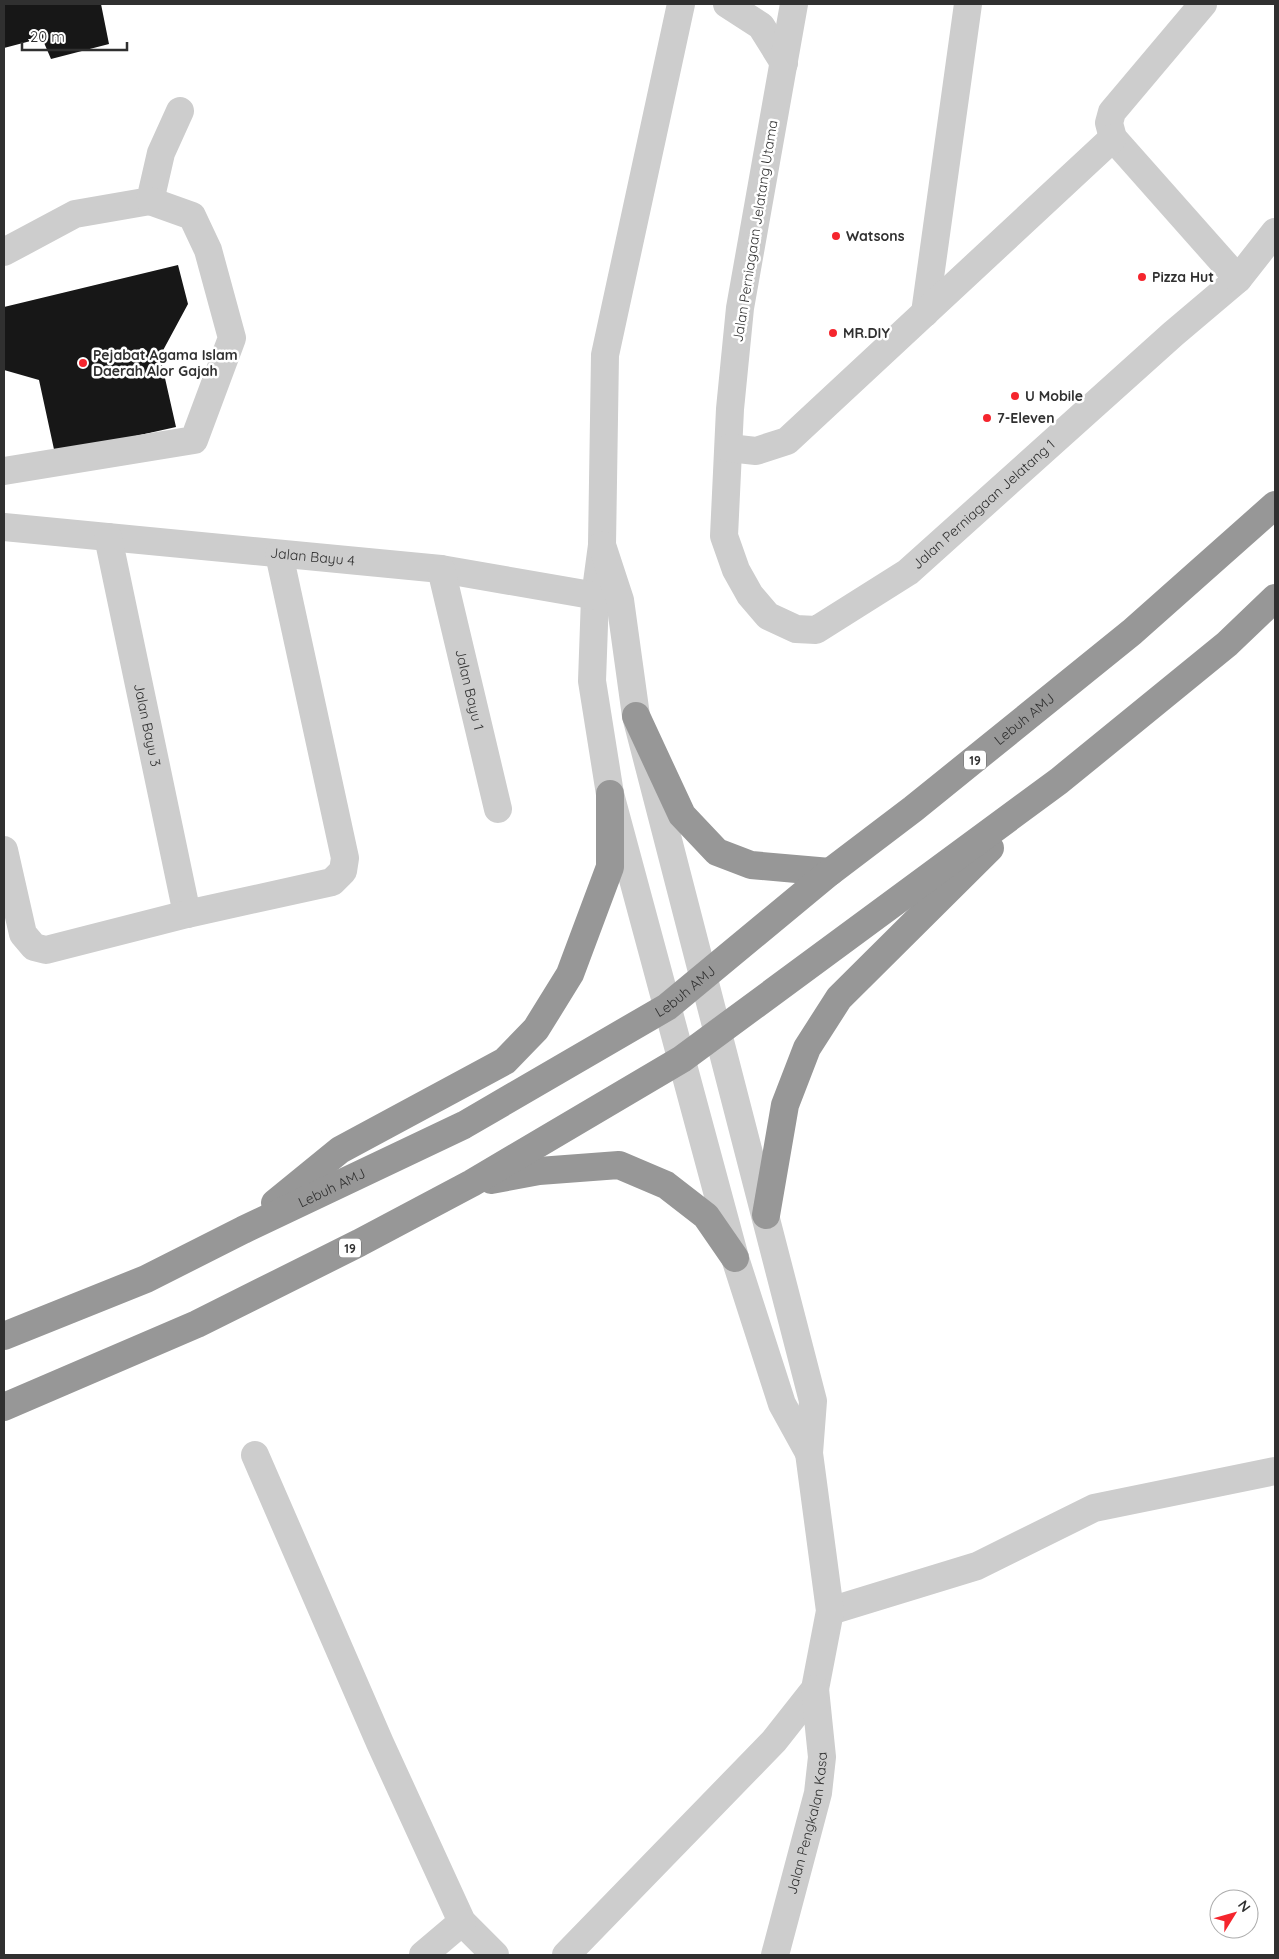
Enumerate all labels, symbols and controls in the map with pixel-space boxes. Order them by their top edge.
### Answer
scale bar [22,20,128,52]
text: 20 m [30,27,65,46]
street label: Jalan Perniagaan Jelatang Utama [729,119,781,343]
place label: Watsons [846,227,905,245]
marker: Watsons [830,230,842,242]
place label: Pizza Hut [1152,268,1214,286]
marker: Pizza Hut [1136,271,1148,283]
place label: MR.DIY [843,324,890,342]
marker: MR.DIY [827,327,839,339]
place label: Pejabat Agama Islam Daerah Alor Gajah [93,346,238,380]
marker: Pejabat Agama Islam Daerah Alor Gajah [77,357,89,369]
place label: U Mobile [1025,387,1083,405]
marker: U Mobile [1009,390,1021,402]
place label: 7-Eleven [997,409,1054,427]
marker: 7-Eleven [981,412,993,424]
street label: Jalan Perniagaan Jelatang 1 [908,435,1059,573]
street label: Jalan Bayu 4 [269,544,356,570]
street label: Jalan Bayu 1 [451,647,488,732]
street label: Jalan Bayu 3 [130,682,165,768]
street label: Lebuh AMJ [990,689,1058,749]
road number: 19 [964,750,986,770]
street label: Lebuh AMJ [652,962,719,1021]
street label: Lebuh AMJ [295,1164,368,1211]
road number: 19 [339,1238,361,1258]
street label: Jalan Pengkalan Kasa [782,1751,831,1896]
north arrow [1209,1889,1259,1939]
text: N [1234,1897,1255,1916]

